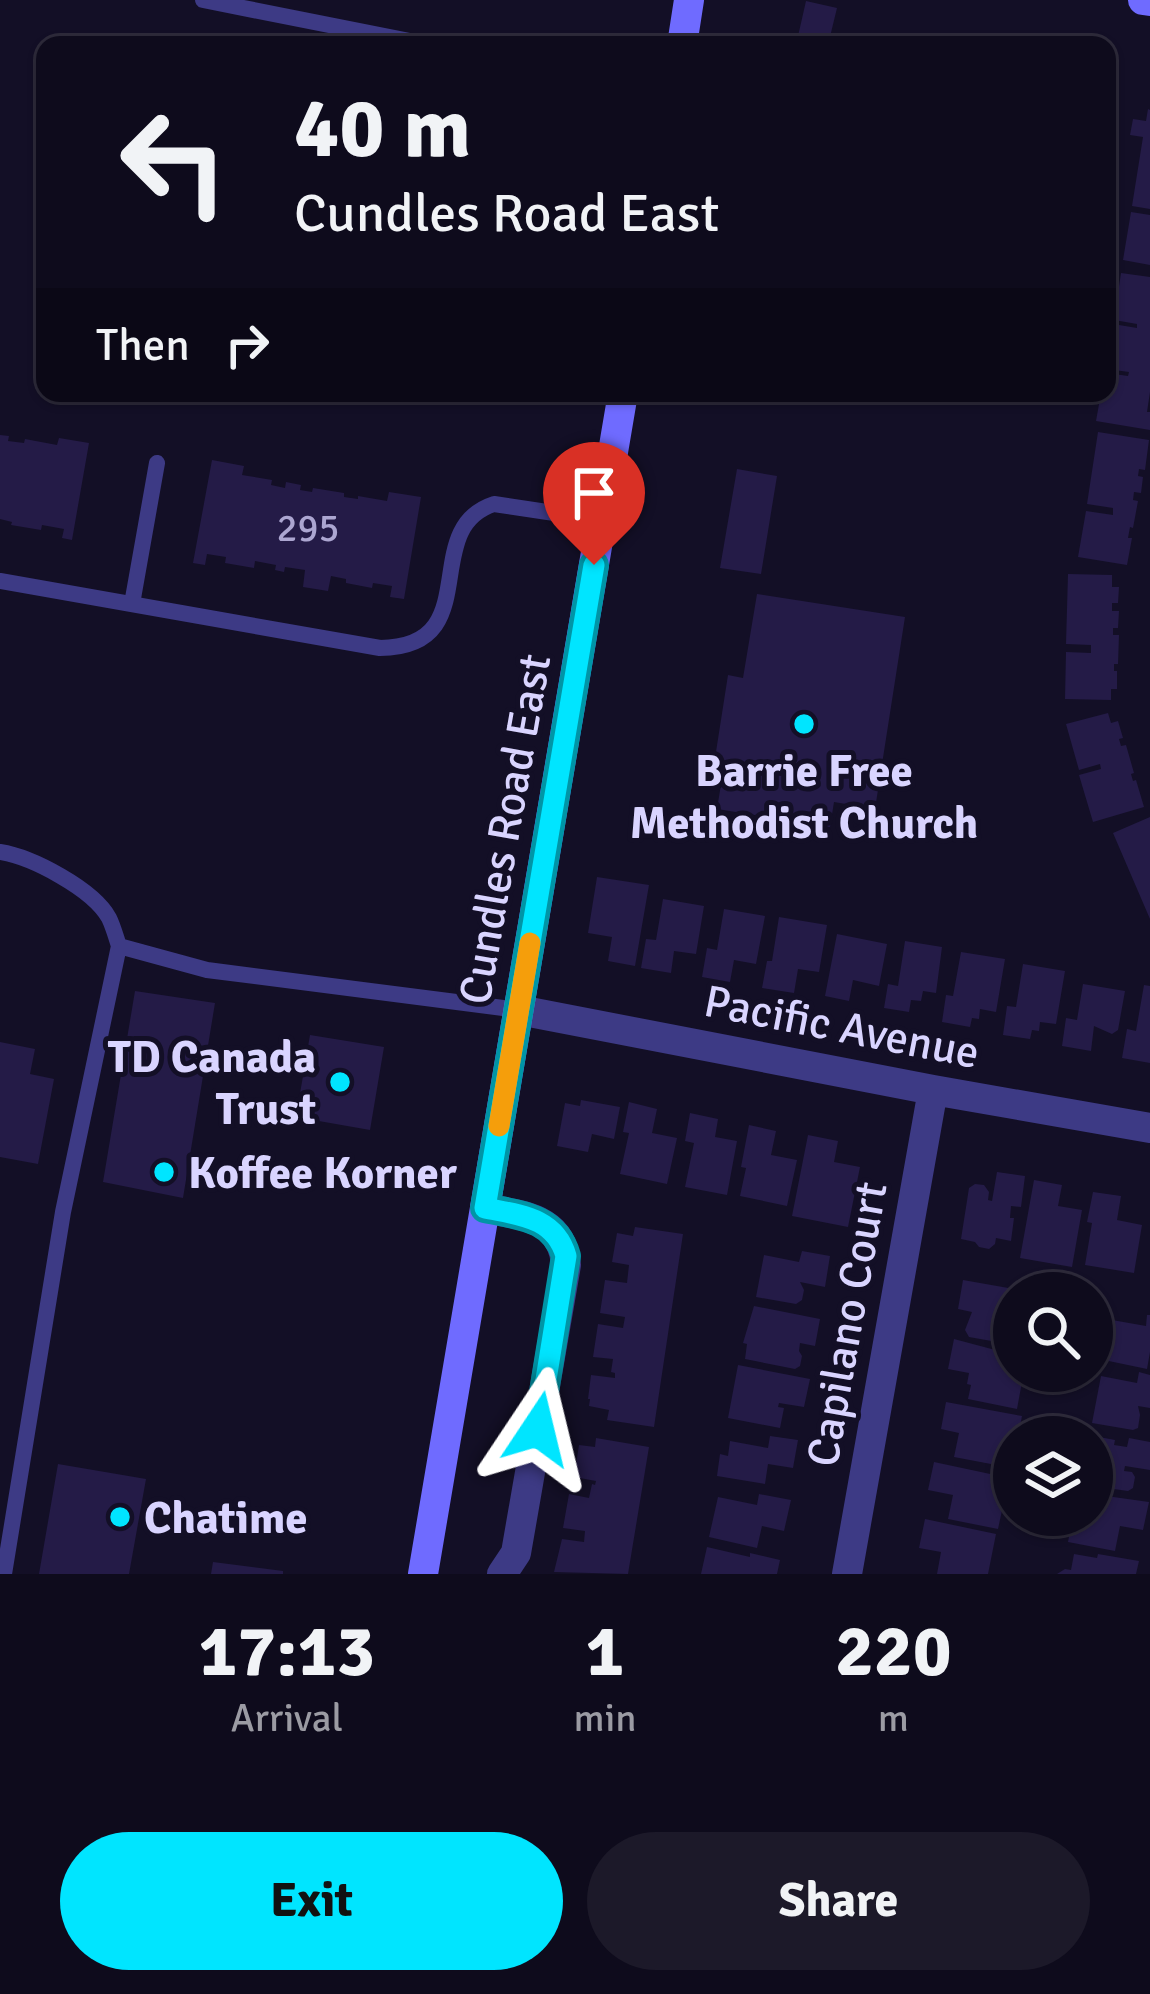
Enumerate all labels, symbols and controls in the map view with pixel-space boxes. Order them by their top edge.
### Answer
text: 40 m [294,77,471,181]
icon: left [96,84,252,240]
text: Cundles Road East [294,180,719,247]
icon: right [214,312,280,378]
text: Then [96,318,190,373]
pin [543,442,645,565]
icon: arrive [561,460,627,526]
house number: 295 [276,504,340,552]
street label: Cundles Road East [448,650,563,1009]
marker: Barrie Free Methodist Church [791,711,817,737]
place label: Barrie Free Methodist Church [630,744,978,851]
street label: Pacific Avenue [700,974,984,1081]
place label: TD Canada Trust [108,1030,316,1137]
marker: TD Canada Trust [327,1069,353,1095]
place label: Koffee Korner [188,1146,457,1201]
marker: Koffee Korner [151,1159,177,1185]
street label: Capilano Court [795,1178,900,1471]
map controls [993,1272,1113,1536]
button: search [993,1272,1113,1392]
position arrow [475,1366,601,1492]
button: layers [993,1416,1113,1536]
place label: Chatime [144,1491,308,1546]
marker: Chatime [107,1504,133,1530]
text: 17:13 [198,1607,375,1696]
text: 1 [586,1607,624,1696]
text: 220 [835,1607,952,1696]
text: Arrival [231,1694,343,1742]
text: min [574,1694,637,1742]
text: m [878,1694,909,1742]
button: Exit [60,1832,563,1970]
button: Share [587,1832,1090,1970]

